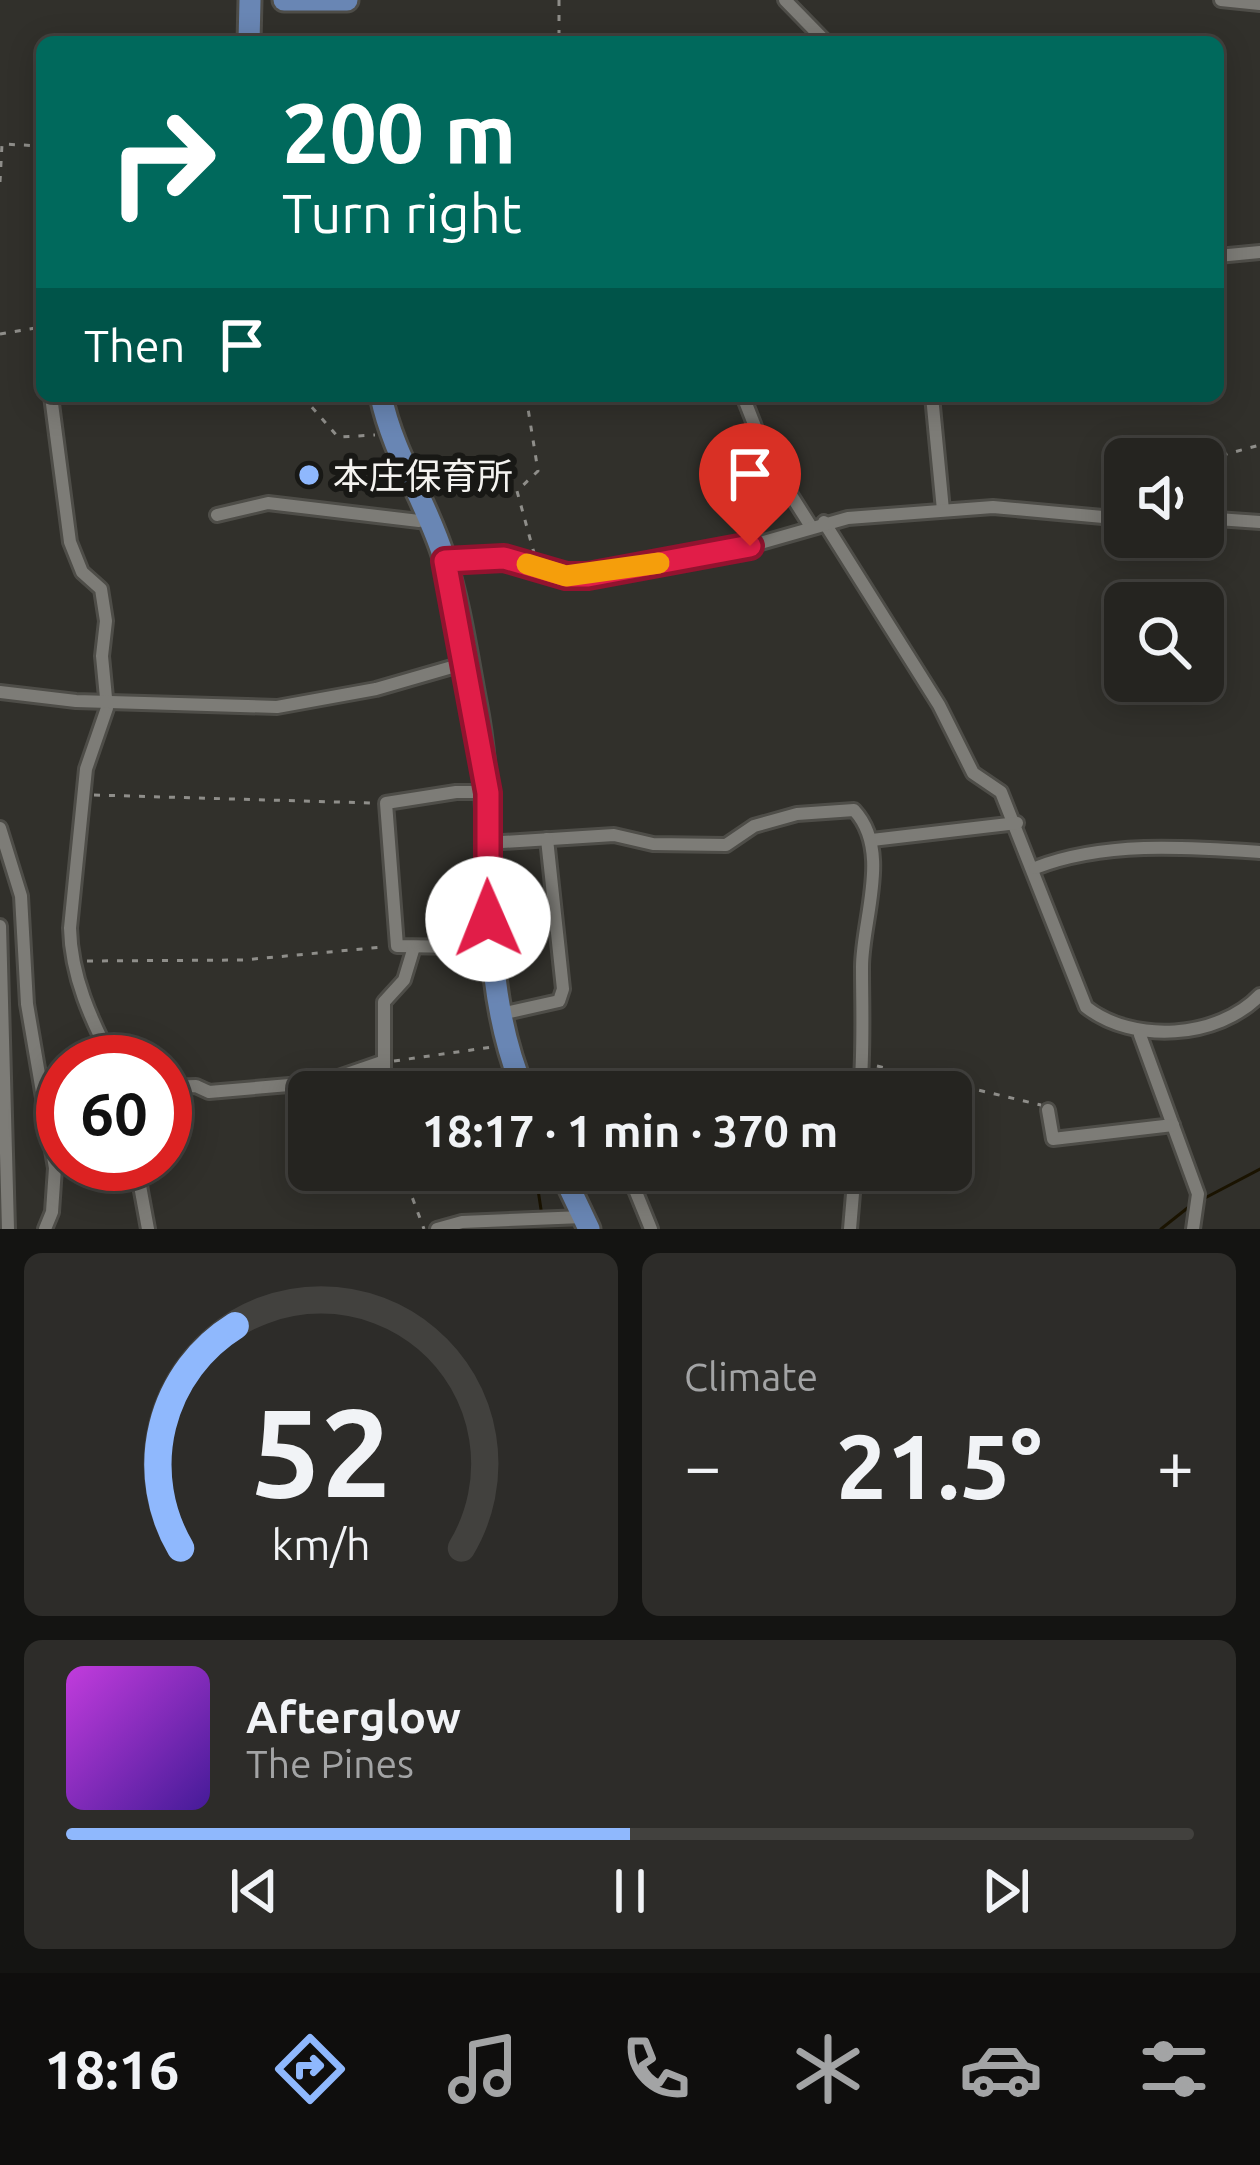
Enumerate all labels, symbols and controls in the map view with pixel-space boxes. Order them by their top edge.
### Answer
icon: right [84,84,240,240]
text: 200 m [282,85,516,179]
text: Turn right [282,183,522,243]
icon: arrive [209,312,275,378]
text: Then [84,320,185,371]
pin [699,423,801,546]
map controls [1104,438,1224,702]
button: sound [1104,438,1224,558]
icon: arrive [717,441,783,507]
place label: 本庄保育所 [333,455,513,496]
marker: 本庄保育所 [296,462,322,488]
button: search [1104,582,1224,702]
position arrow [425,856,551,982]
speed limit sign: 60 [36,1035,192,1191]
text: 18:17 · 1 min · 370 m [422,1105,838,1156]
text: Climate [684,1355,818,1398]
text: 52 [251,1381,391,1521]
text: 21.5° [836,1415,1042,1516]
text: − [684,1428,721,1502]
text: + [1157,1428,1194,1502]
text: km/h [271,1519,371,1567]
text: Afterglow [246,1691,461,1742]
text: The Pines [246,1742,414,1785]
icon: previous [221,1858,287,1924]
icon: pause [597,1858,663,1924]
icon: next [973,1858,1039,1924]
icon: directions [268,2027,352,2111]
icon: music [441,2027,525,2111]
icon: phone [614,2027,698,2111]
icon: climate [786,2027,870,2111]
icon: car [959,2027,1043,2111]
icon: filters [1132,2027,1216,2111]
text: 18:16 [44,2039,179,2099]

